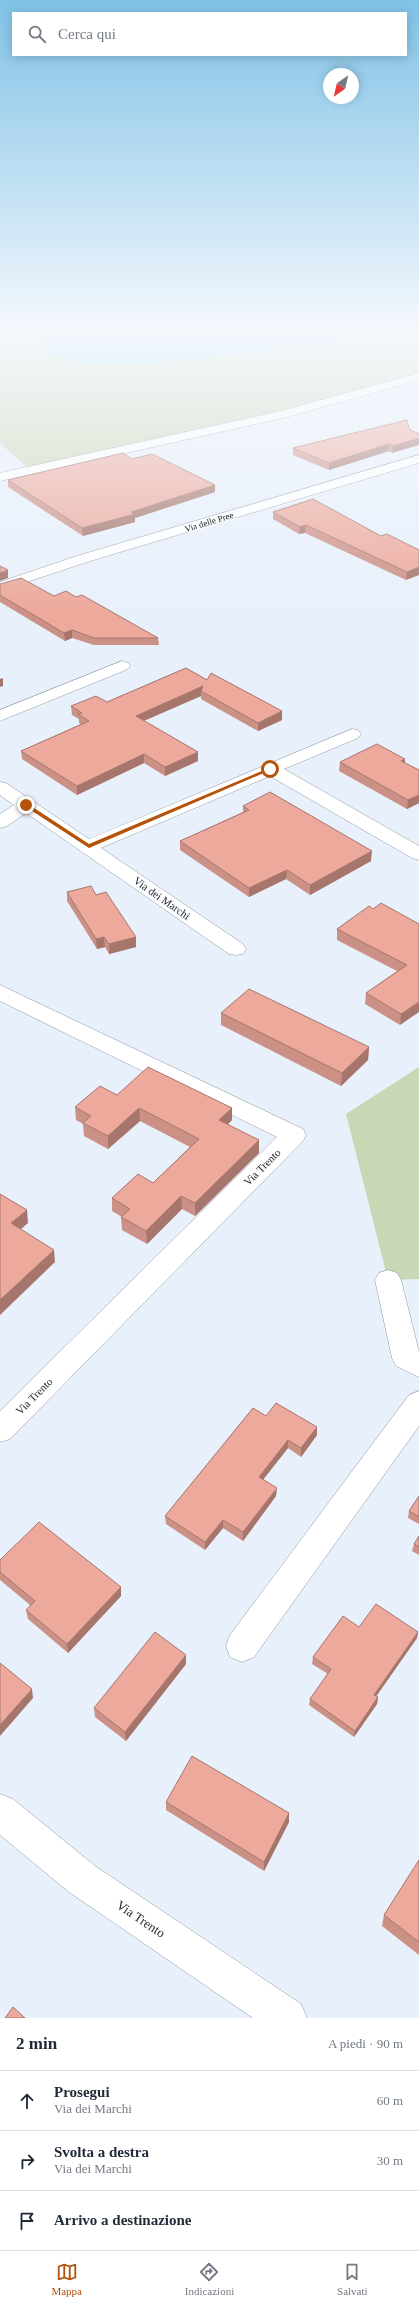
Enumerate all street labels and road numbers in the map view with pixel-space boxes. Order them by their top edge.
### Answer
street label: Via delle Pree [183,510,235,534]
street label: Via dei Marchi [132,874,192,922]
street label: Via Trento [241,1146,283,1188]
street label: Via Trento [13,1375,55,1417]
street label: Via Trento [114,1897,168,1941]

